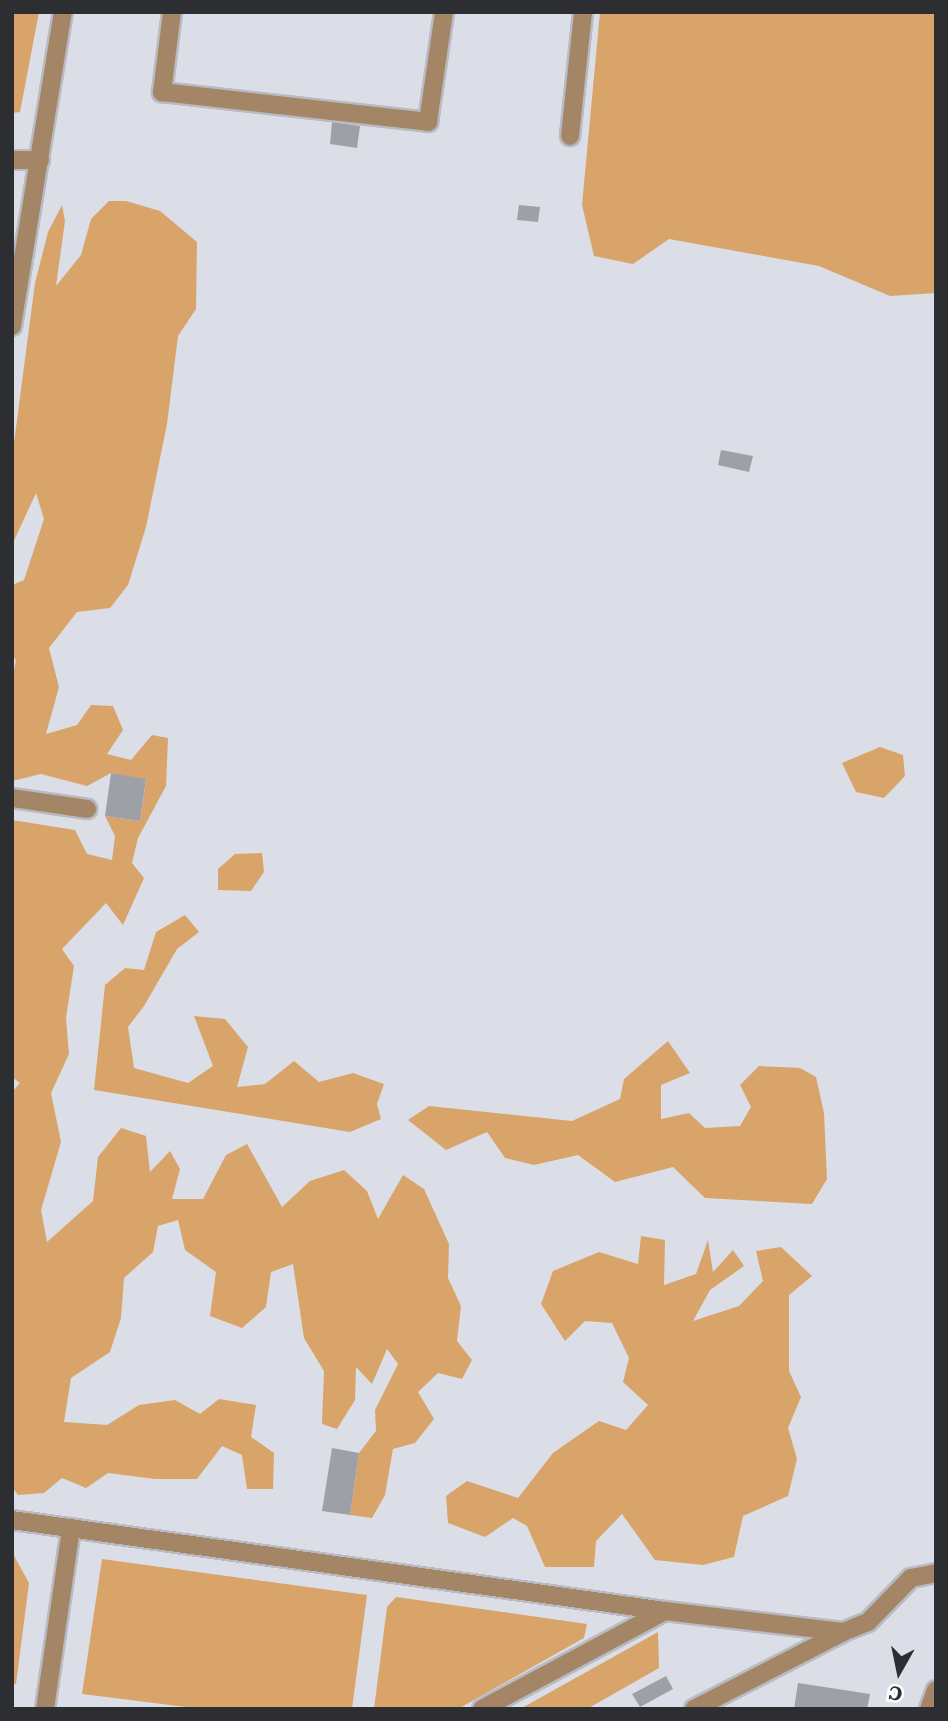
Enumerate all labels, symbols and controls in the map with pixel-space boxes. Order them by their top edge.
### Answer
north arrow [864,1637,934,1707]
text: С [887,1681,904,1706]

